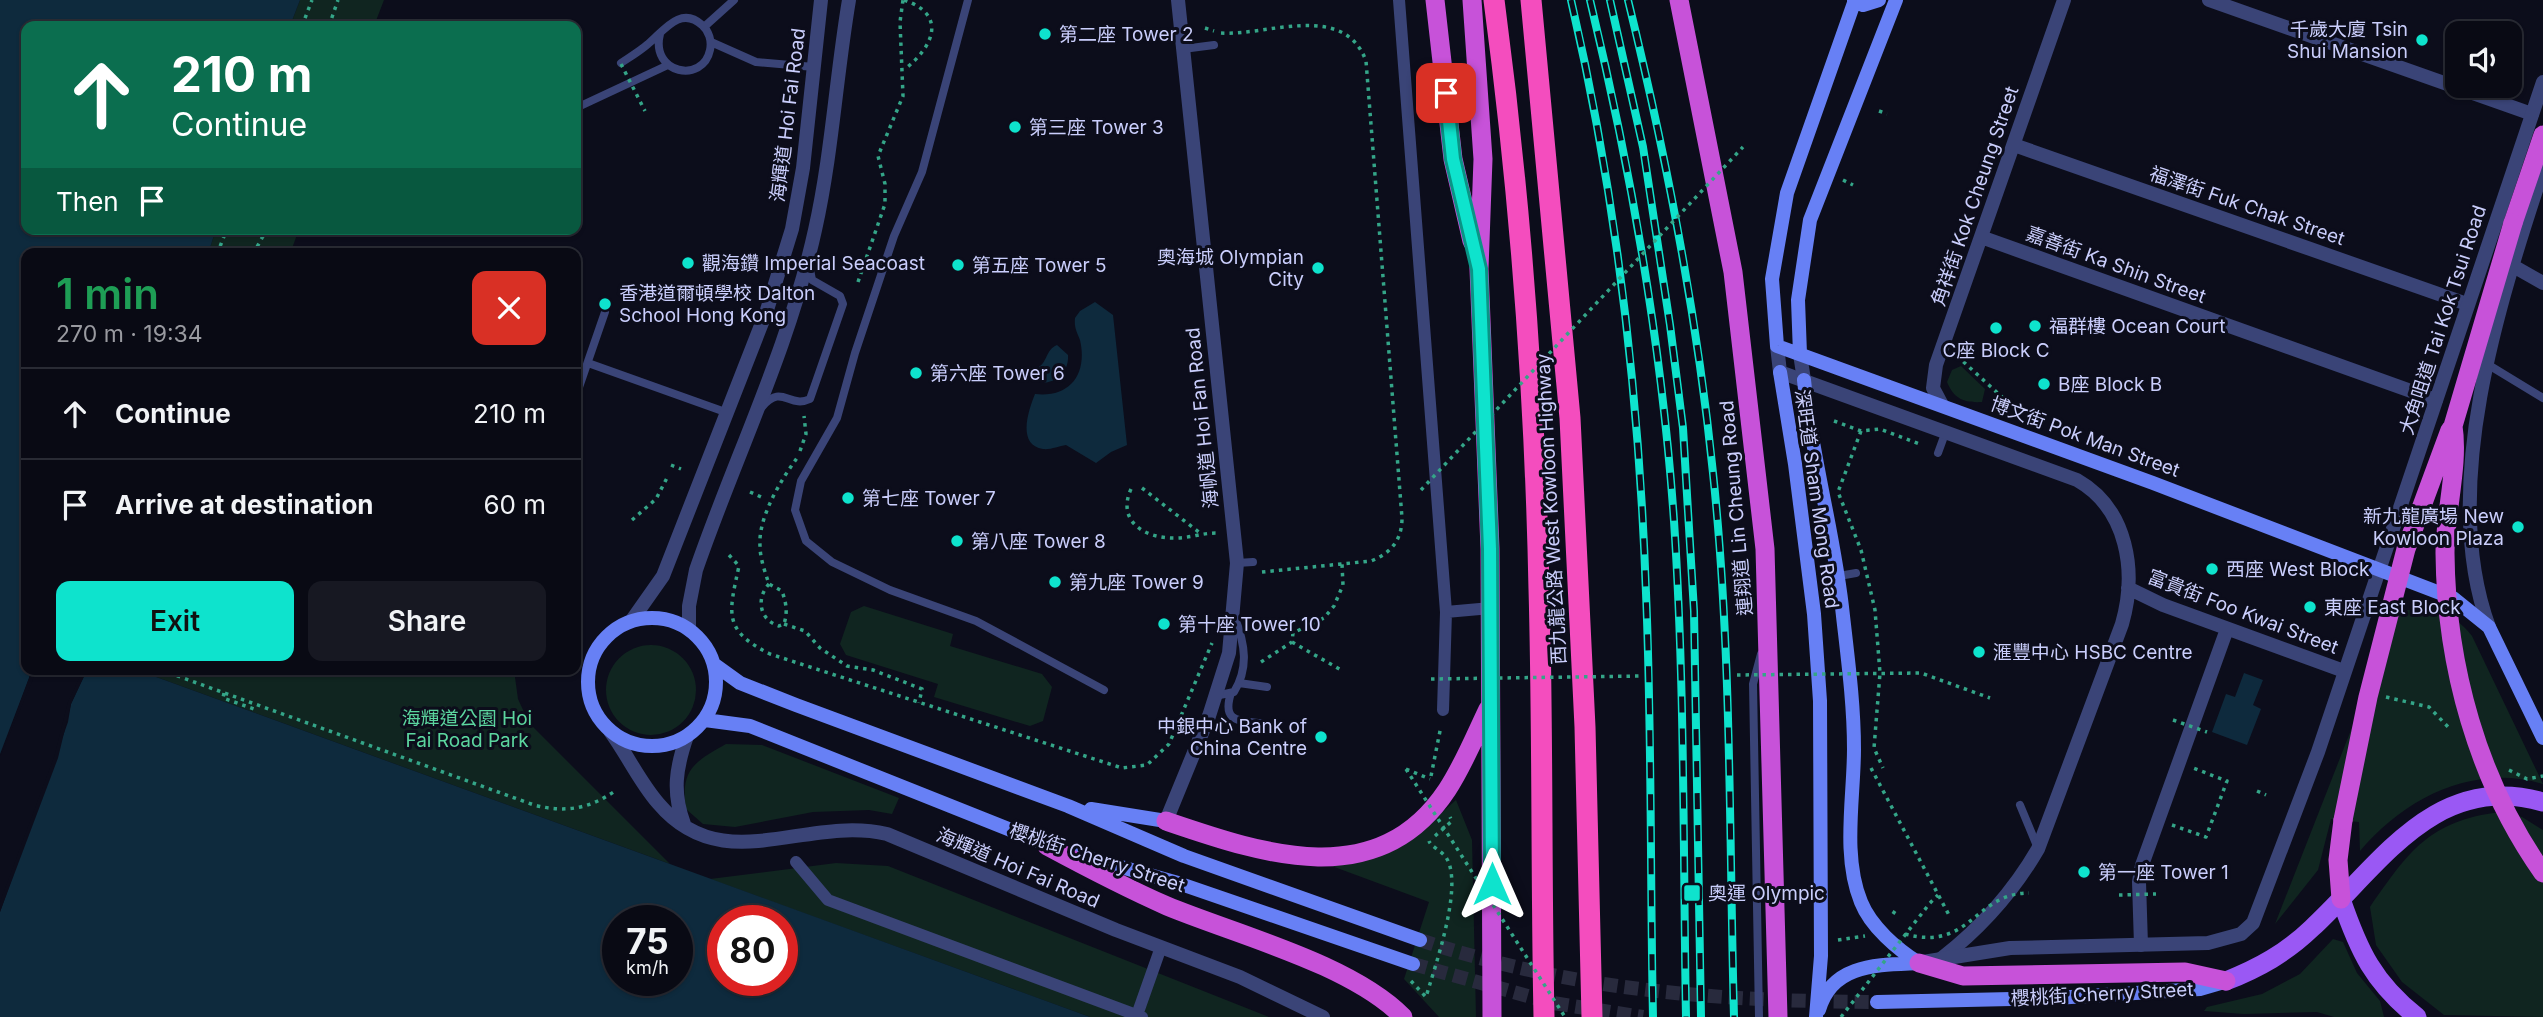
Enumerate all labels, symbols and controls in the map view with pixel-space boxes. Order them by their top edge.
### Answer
place label: 千歲大廈 Tsin Shui Mansion [2287,18,2408,63]
map controls [2445,21,2522,98]
button: sound [2445,21,2522,98]
place label: 第二座 Tower 2 [1059,23,1194,46]
marker: 第二座 Tower 2 [1037,26,1053,42]
street label: 海輝道 Hoi Fai Road [766,27,810,203]
marker: 千歲大廈 Tsin Shui Mansion [2414,32,2430,48]
text: 210 m [171,45,312,104]
icon: ahead [56,49,147,140]
pin [1416,63,1476,123]
icon: arrive [1427,74,1465,112]
street label: 角祥街 Kok Cheung Street [1927,83,2023,309]
text: Continue [171,105,307,144]
place label: 第三座 Tower 3 [1029,116,1164,139]
marker: 第三座 Tower 3 [1007,119,1023,135]
street label: 福澤街 Fuk Chak Street [2146,162,2348,250]
icon: arrive [133,182,171,220]
text: Then [56,186,119,217]
street label: 大角咀道 Tai Kok Tsui Road [2395,202,2491,438]
street label: 嘉善街 Ka Shin Street [2023,222,2209,308]
place label: 奧海城 Olympian City [1157,246,1304,291]
place label: 觀海鑽 Imperial Seacoast [702,252,925,275]
place label: 第五座 Tower 5 [972,254,1107,277]
marker: 觀海鑽 Imperial Seacoast [680,255,696,271]
marker: 第五座 Tower 5 [950,257,966,273]
marker: 奧海城 Olympian City [1310,260,1326,276]
text: 1 min [56,268,159,319]
button: close [472,271,546,345]
place label: 香港道爾頓學校 Dalton School Hong Kong [619,282,815,327]
marker: 香港道爾頓學校 Dalton School Hong Kong [597,296,613,312]
place label: 福群樓 Ocean Court [2049,315,2225,338]
marker: 福群樓 Ocean Court [2027,318,2043,334]
text: 270 m · 19:34 [56,320,203,348]
marker: C座 Block C [1988,320,2004,336]
street label: 海帆道 Hoi Fan Road [1181,326,1223,510]
place label: C座 Block C [1942,339,2050,362]
street label: 西九龍公路 West Kowloon Highway [1531,353,1571,665]
place label: 第六座 Tower 6 [930,362,1065,385]
marker: 第六座 Tower 6 [908,365,924,381]
place label: B座 Block B [2058,373,2162,396]
marker: B座 Block B [2036,376,2052,392]
street label: 深旺道 Sham Mong Road [1790,388,1844,610]
street label: 博文街 Pok Man Street [1987,392,2183,482]
icon: ahead [56,395,94,433]
text: Continue [115,398,231,429]
text: 210 m [473,398,546,429]
street label: 連翔道 Lin Cheung Road [1715,400,1757,616]
icon: arrive [56,486,94,524]
place label: 第七座 Tower 7 [862,487,996,510]
text: Arrive at destination [115,489,374,520]
text: 60 m [483,489,546,520]
marker: 第七座 Tower 7 [840,490,856,506]
place label: 新九龍廣場 New Kowloon Plaza [2363,505,2504,550]
marker: 新九龍廣場 New Kowloon Plaza [2510,519,2526,535]
place label: 第八座 Tower 8 [971,530,1106,553]
marker: 第八座 Tower 8 [949,533,965,549]
place label: 西座 West Block [2226,558,2370,581]
marker: 西座 West Block [2204,561,2220,577]
street label: 富貴街 Foo Kwai Street [2144,565,2342,659]
place label: 第九座 Tower 9 [1069,571,1204,594]
marker: 第九座 Tower 9 [1047,574,1063,590]
button: Exit [56,581,294,661]
button: Share [308,581,546,661]
place label: 東座 East Block [2324,596,2461,619]
marker: 東座 East Block [2302,599,2318,615]
place label: 第十座 Tower 10 [1178,613,1321,636]
marker: 第十座 Tower 10 [1156,616,1172,632]
place label: 滙豐中心 HSBC Centre [1993,641,2193,664]
marker: 滙豐中心 HSBC Centre [1971,644,1987,660]
park label: 海輝道公園 Hoi Fai Road Park [402,707,532,752]
place label: 中銀中心 Bank of China Centre [1157,715,1307,760]
marker: 中銀中心 Bank of China Centre [1313,729,1329,745]
street label: 櫻桃街 Cherry Street [1006,819,1188,897]
street label: 海輝道 Hoi Fai Road [933,823,1103,913]
position arrow [1455,847,1529,921]
place label: 第一座 Tower 1 [2098,861,2229,884]
marker: 第一座 Tower 1 [2076,864,2092,880]
place label: 奧運 Olympic [1708,882,1825,905]
marker: 奧運 Olympic [1682,883,1702,903]
speed limit sign: 80 [707,905,798,996]
text: 75 [626,920,669,962]
text: km/h [626,957,669,978]
street label: 櫻桃街 Cherry Street [2010,978,2194,1010]

